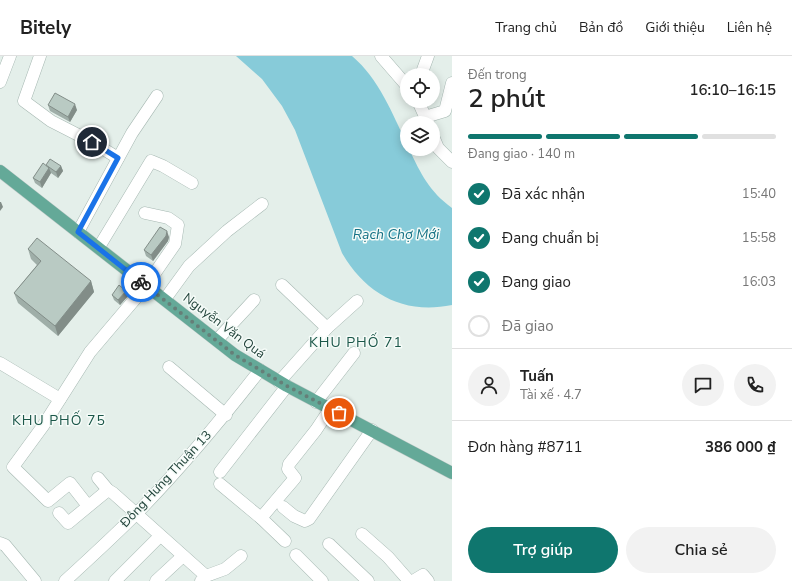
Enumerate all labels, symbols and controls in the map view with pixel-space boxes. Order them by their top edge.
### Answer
text: Bitely [20,15,71,41]
text: Trang chủ [495,18,557,37]
text: Bản đồ [579,18,623,37]
text: Giới thiệu [645,18,705,37]
text: Liên hệ [727,18,772,37]
text: Đến trong [468,66,527,84]
map controls [400,68,440,156]
button: locate [400,68,440,108]
text: 16:10–16:15 [689,80,776,100]
text: 2 phút [468,81,545,116]
button: layers [400,116,440,156]
pin [75,125,109,159]
icon: home [81,131,103,153]
text: Đang giao · 140 m [468,145,575,163]
icon: check [468,183,490,205]
text: Đã xác nhận [502,184,585,204]
text: 15:40 [742,185,776,203]
water label: Rạch Chợ Mới [353,225,440,244]
icon: check [468,227,490,249]
text: Đang chuẩn bị [502,228,599,248]
text: 15:58 [742,229,776,247]
courier [121,262,161,302]
icon: bike [130,271,152,293]
icon: check [468,271,490,293]
text: Đang giao [502,272,571,292]
text: 16:03 [742,273,776,291]
street label: Nguyễn Văn Quá [179,289,269,363]
text: Đã giao [502,316,554,336]
district label: KHU PHỐ 71 [309,332,403,352]
button: person [468,364,510,406]
button: chat [682,364,724,406]
button: phone [734,364,776,406]
text: Tuấn [520,366,554,386]
text: Tài xế · 4.7 [520,386,582,404]
pin [322,396,356,430]
icon: bag [328,402,350,424]
district label: KHU PHỐ 75 [12,410,106,430]
street label: Đông Hưng Thuận 13 [116,427,216,532]
text: Đơn hàng #8711 [468,437,582,457]
text: 386 000 ₫ [705,437,776,457]
button: Trợ giúp [468,527,618,573]
button: Chia sẻ [626,527,776,573]

